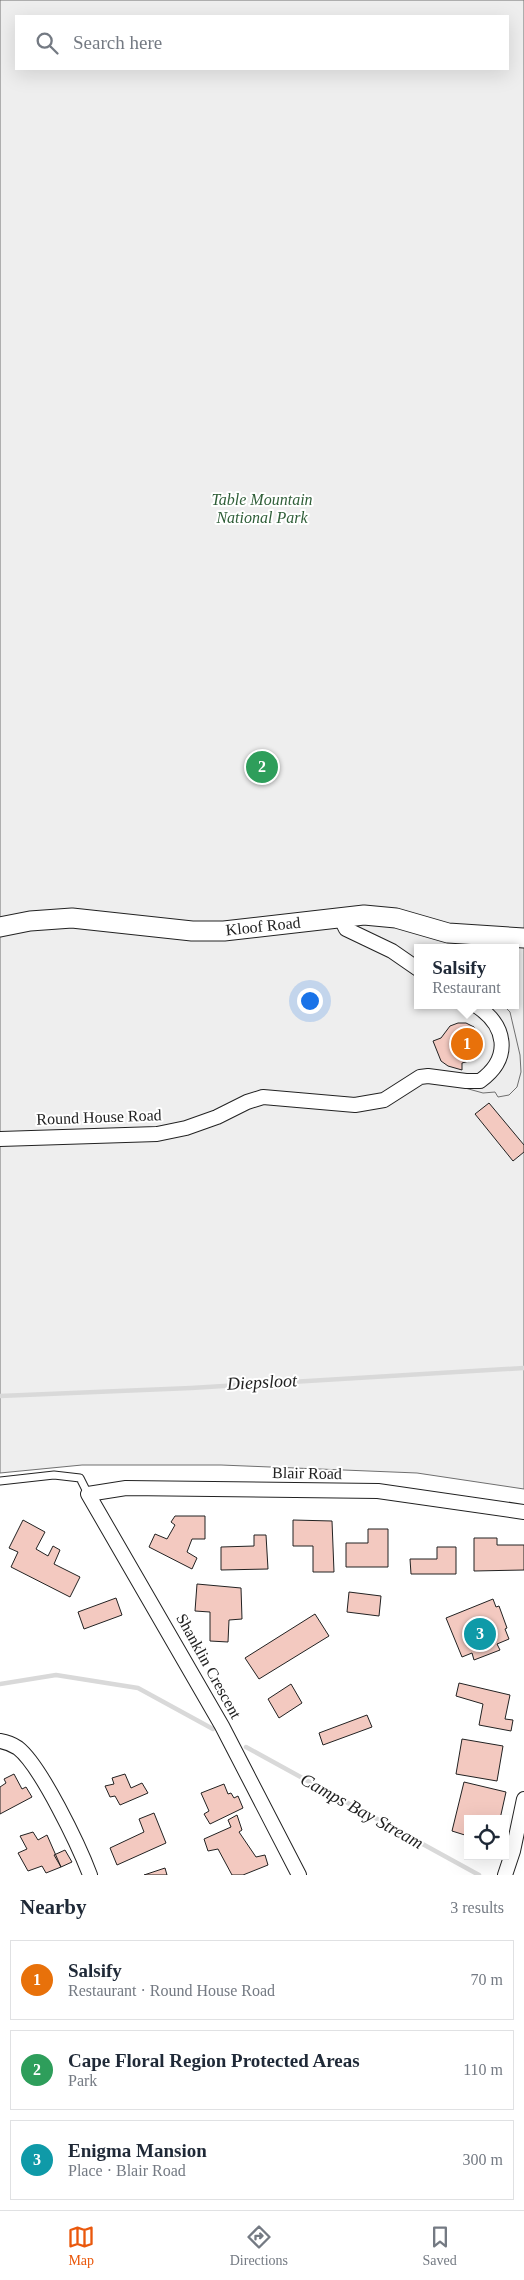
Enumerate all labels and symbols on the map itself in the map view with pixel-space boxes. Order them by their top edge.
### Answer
park label: Table Mountain National Park [211,491,313,526]
pin: 2 [246,748,278,786]
street label: Kloof Road [225,914,301,938]
your location [297,988,323,1014]
pin: 1 [451,1025,483,1063]
street label: Round House Road [36,1106,162,1128]
water label: Diepsloot [226,1370,298,1394]
street label: Blair Road [272,1464,342,1482]
street label: Shanklin Crescent [173,1611,245,1722]
pin: 3 [464,1615,496,1653]
water label: Camps Bay Stream [297,1769,427,1853]

